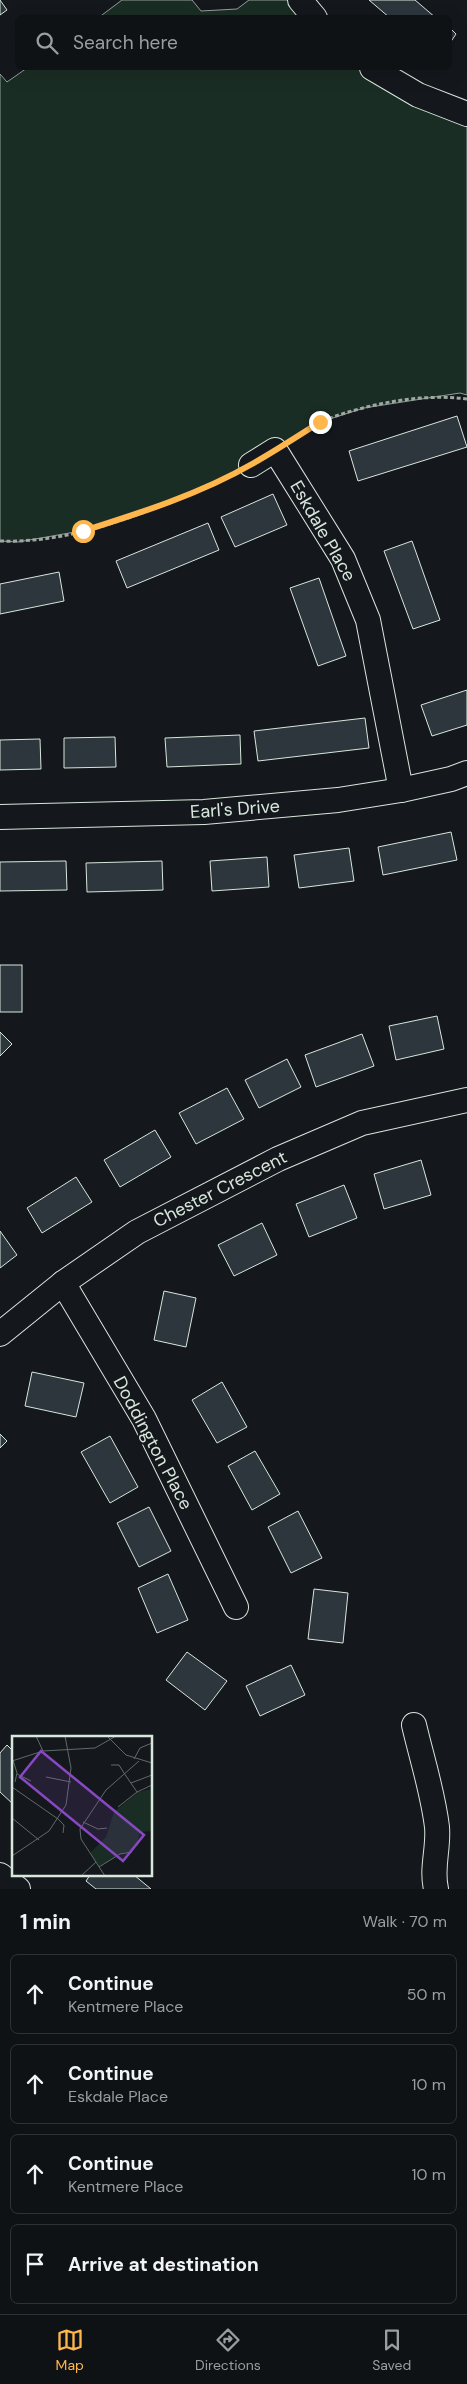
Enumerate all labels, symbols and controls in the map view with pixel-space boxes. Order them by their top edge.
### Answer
search box [15,15,452,70]
icon: search [33,29,61,57]
text: Search here [73,30,178,55]
route end [309,411,332,434]
street label: Eskdale Place [284,476,362,586]
route start [72,520,95,543]
street label: Earl's Drive [189,794,281,824]
street label: Chester Crescent [149,1145,291,1233]
street label: Doddington Place [108,1372,198,1514]
inset map [12,1736,152,1876]
text: 1 min [20,1908,71,1936]
text: Walk · 70 m [363,1911,447,1932]
text: Continue [68,1971,154,1996]
icon: ahead [21,1980,49,2008]
text: 50 m [407,1984,446,2005]
text: Kentmere Place [68,1996,183,2017]
text: Continue [68,2061,154,2086]
icon: ahead [21,2070,49,2098]
text: 10 m [412,2074,446,2095]
text: Eskdale Place [68,2086,168,2107]
text: Continue [68,2151,154,2176]
icon: ahead [21,2160,49,2188]
text: 10 m [412,2164,446,2185]
text: Kentmere Place [68,2176,183,2197]
icon: arrive [21,2250,49,2278]
text: Arrive at destination [68,2252,259,2277]
tab: Map [56,2326,84,2374]
tab: Directions [195,2326,261,2374]
tab: Saved [372,2326,411,2374]

